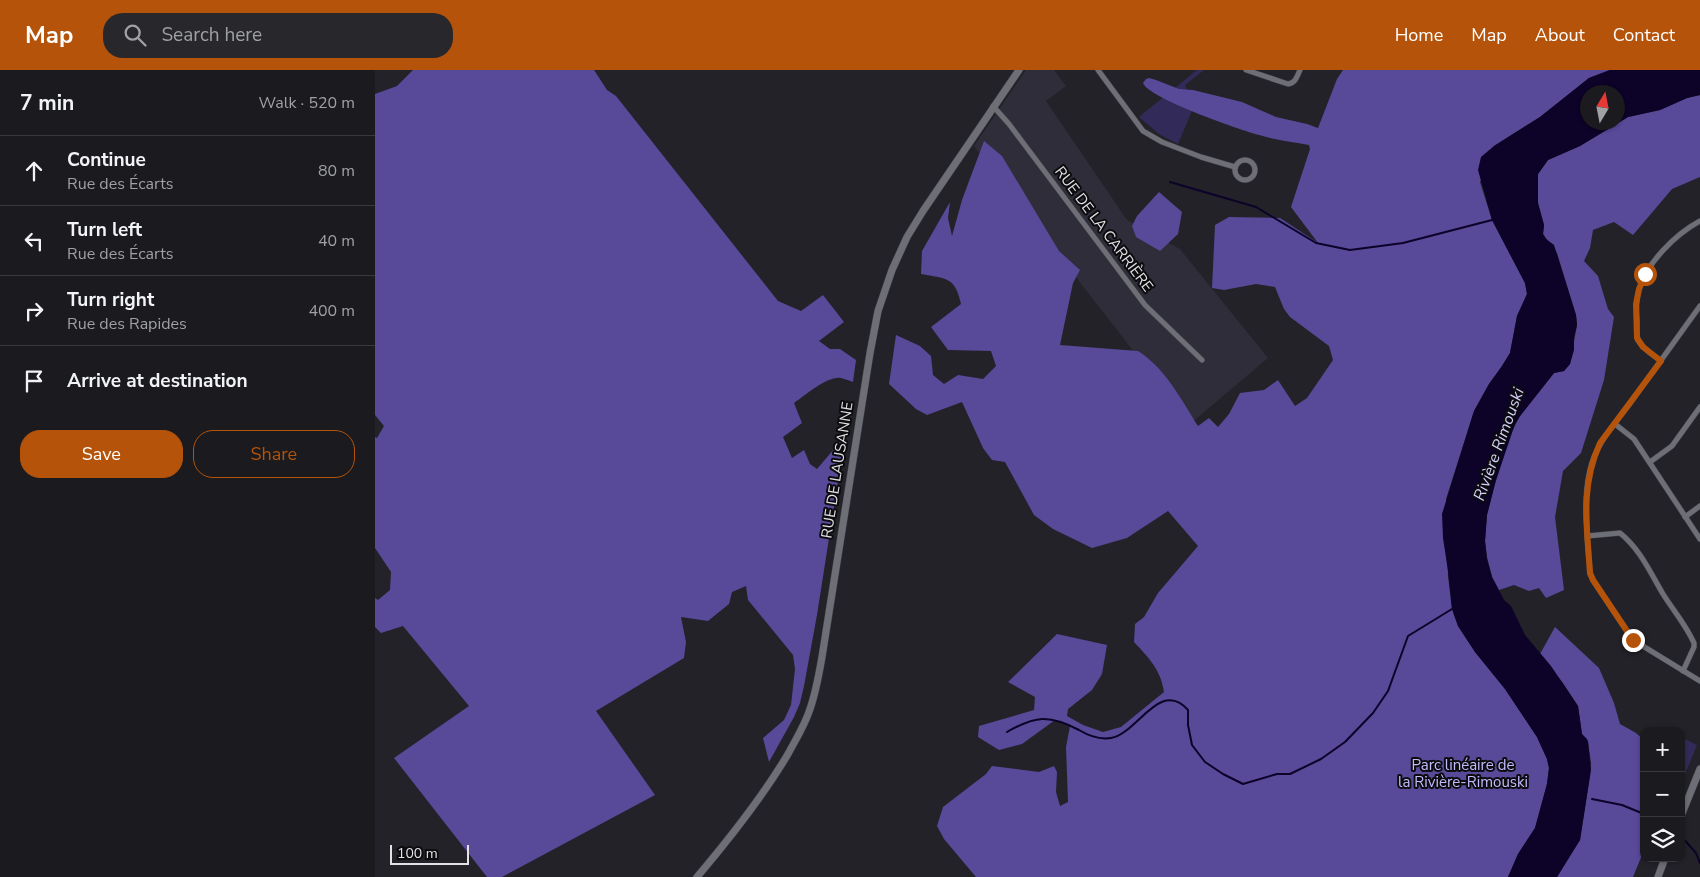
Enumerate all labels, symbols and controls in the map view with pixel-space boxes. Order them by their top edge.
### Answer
search box [103,13,453,58]
text: Map [25,19,73,51]
icon: search [121,21,149,49]
text: Search here [161,22,262,48]
text: Home [1395,23,1443,47]
text: Map [1471,23,1507,47]
text: About [1535,23,1585,47]
text: Contact [1613,23,1675,47]
north arrow [1580,85,1625,130]
text: 7 min [20,89,74,117]
text: Walk · 520 m [259,92,355,114]
text: Continue [67,147,146,173]
icon: ahead [20,157,48,185]
text: 80 m [318,160,355,182]
street label: RUE DE LA CARRIÈRE [1050,162,1158,296]
text: Rue des Écarts [67,173,174,195]
text: Turn left [67,217,142,243]
icon: left [20,227,48,255]
text: 40 m [318,230,355,252]
text: Rue des Écarts [67,243,174,265]
route start [1634,263,1657,286]
text: Turn right [67,287,154,313]
icon: right [20,297,48,325]
text: 400 m [308,300,355,322]
text: Rue des Rapides [67,313,187,335]
icon: arrive [20,367,48,395]
text: Arrive at destination [67,368,248,394]
water label: Rivière Rimouski [1468,385,1530,504]
street label: RUE DE LAUSANNE [816,400,858,540]
button: Save [20,430,183,478]
button: Share [193,430,355,478]
route end [1622,629,1645,652]
map controls [1640,727,1685,862]
button: + [1640,727,1685,772]
park label: Parc linéaire de la Rivière-Rimouski [1398,755,1528,792]
button: − [1640,772,1685,817]
button: layers [1640,817,1685,862]
scale bar [390,842,469,865]
text: 100 m [397,844,438,863]

